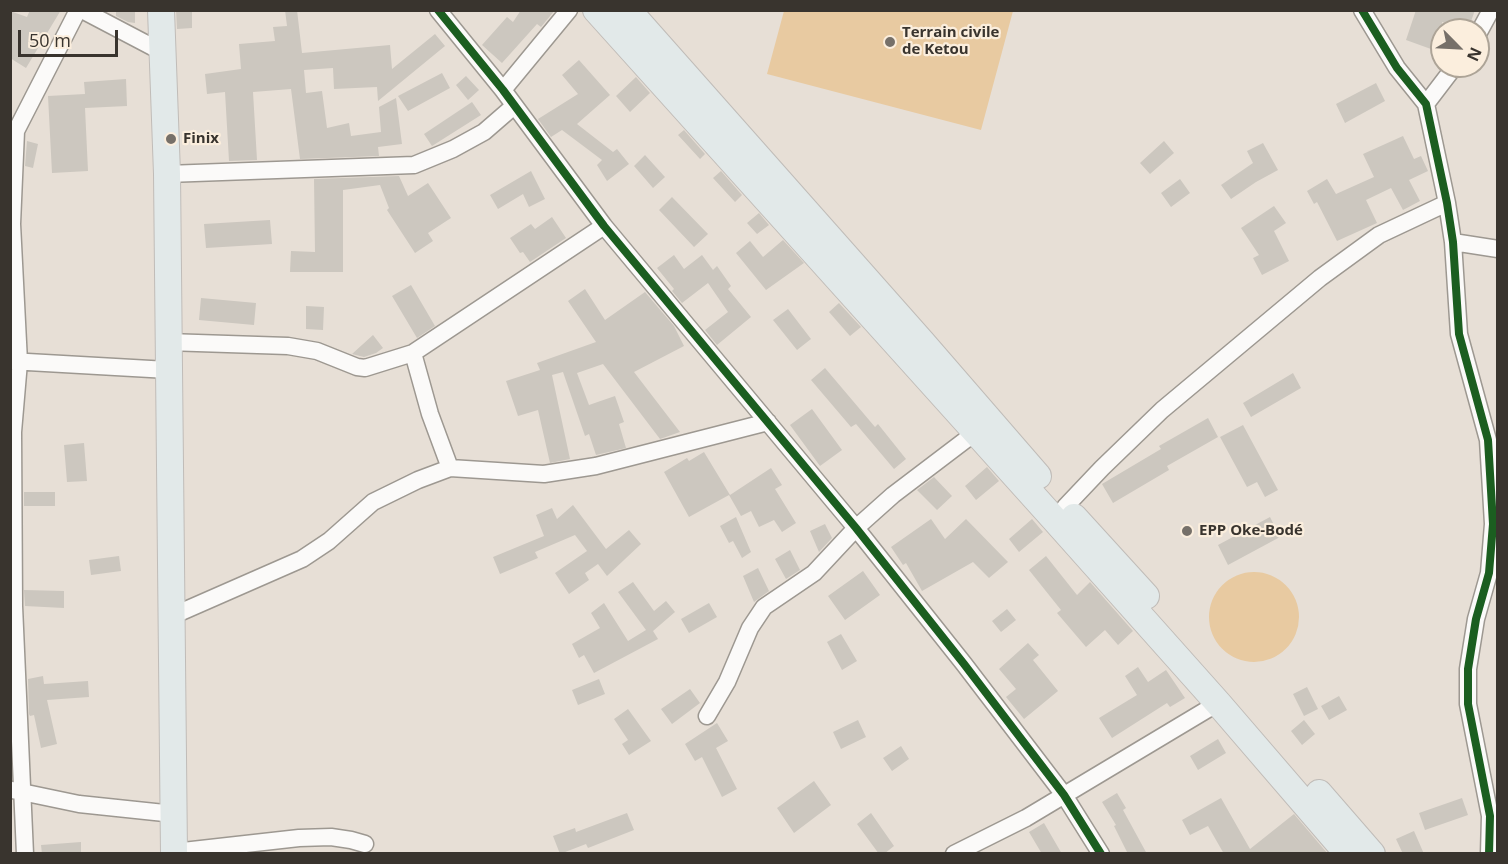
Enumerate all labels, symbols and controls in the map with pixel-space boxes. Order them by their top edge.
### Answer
scale bar [21,18,122,56]
north arrow [1430,18,1490,78]
place label: Terrain civile de Ketou [902,24,999,59]
text: 50 m [29,28,71,52]
marker: Terrain civile de Ketou [883,35,897,49]
text: N [1462,44,1487,65]
place label: Finix [183,130,219,148]
marker: Finix [164,132,178,146]
place label: EPP Oke-Bodé [1199,522,1303,540]
marker: EPP Oke-Bodé [1180,524,1194,538]

